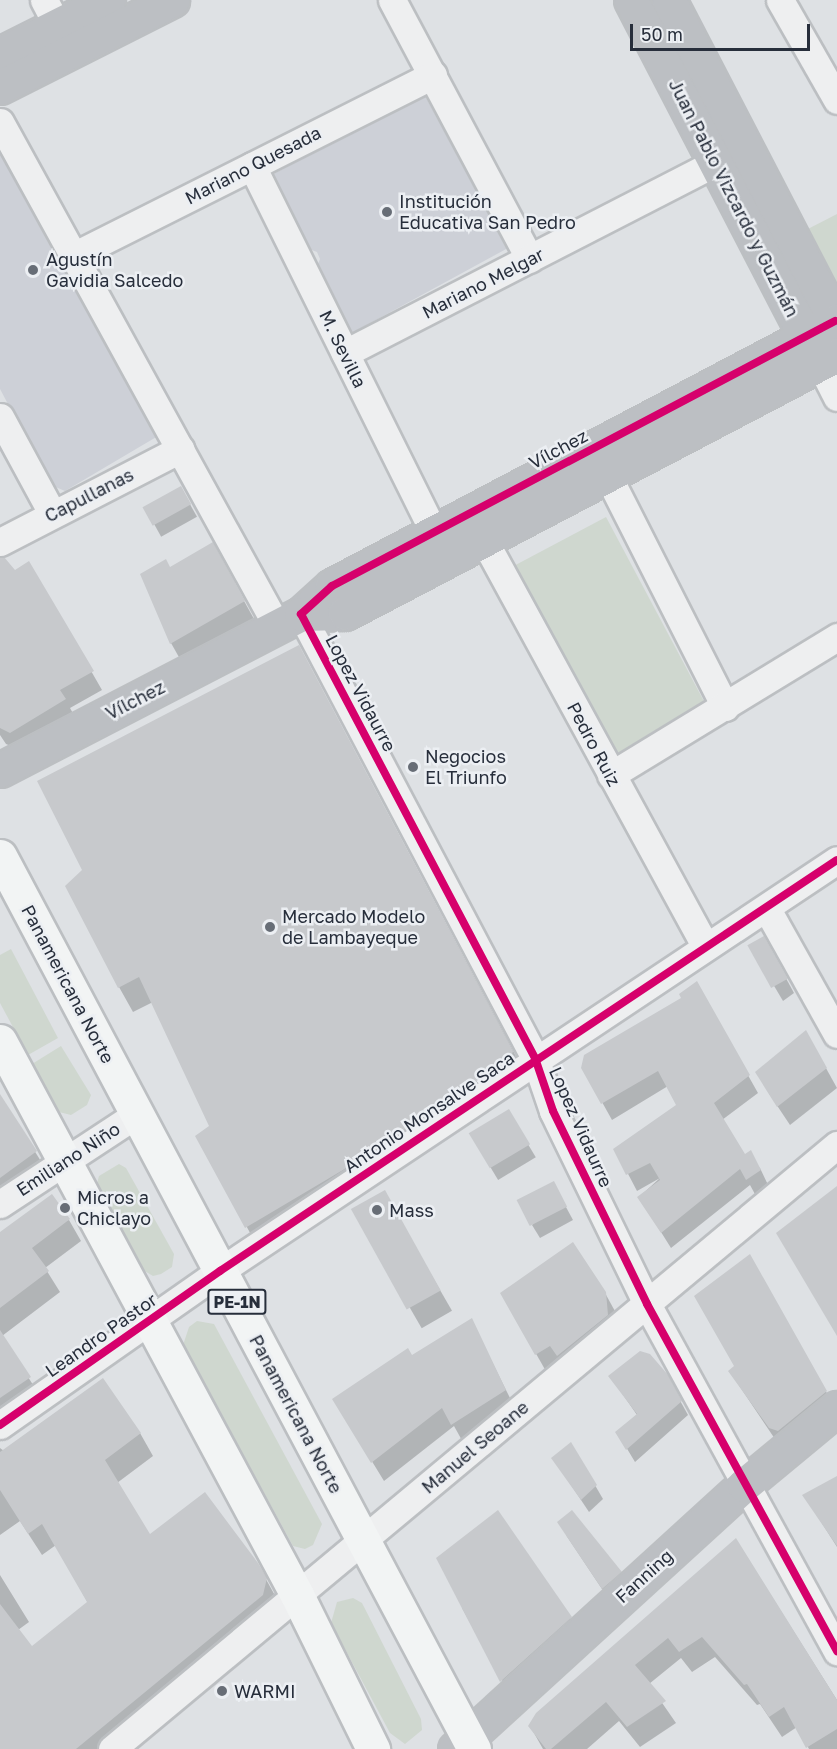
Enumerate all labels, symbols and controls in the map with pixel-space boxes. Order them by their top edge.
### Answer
scale bar [633,12,813,50]
text: 50 m [641,23,683,45]
street label: Juan Pablo Vizcardo y Guzmán [664,75,804,321]
street label: Mariano Quesada [181,121,325,209]
place label: Institución Educativa San Pedro [399,191,576,234]
marker: Institución Educativa San Pedro [380,205,394,219]
street label: Mariano Melgar [418,243,548,323]
place label: Agustín Gavidia Salcedo [46,249,183,292]
marker: Agustín Gavidia Salcedo [24,261,42,279]
street label: M. Sevilla [315,307,371,391]
street label: Vílchez [525,425,591,473]
street label: Capullanas [41,463,137,527]
street label: Lopez Vidaurre [321,631,401,755]
street label: Vílchez [102,676,168,724]
street label: Pedro Ruiz [563,698,625,790]
place label: Negocios El Triunfo [425,746,507,789]
marker: Negocios El Triunfo [406,760,420,774]
street label: Panamericana Norte [17,901,119,1067]
place label: Mercado Modelo de Lambayeque [282,906,425,948]
marker: Mercado Modelo de Lambayeque [263,920,277,934]
street label: Antonio Monsalve Saca [340,1047,518,1177]
street label: Lopez Vidaurre [545,1064,617,1190]
street label: Emiliano Niño [12,1117,124,1201]
place label: Micros a Chiclayo [77,1187,151,1230]
place label: Mass [389,1199,434,1221]
marker: Micros a Chiclayo [58,1201,72,1215]
marker: Mass [370,1203,384,1217]
street label: Leandro Pastor [41,1288,161,1382]
road number: PE-1N [207,1289,267,1315]
street label: Panamericana Norte [245,1331,347,1497]
street label: Manuel Seoane [417,1396,533,1498]
street label: Fanning [611,1545,677,1607]
place label: WARMI [234,1680,296,1702]
marker: WARMI [215,1684,229,1698]

